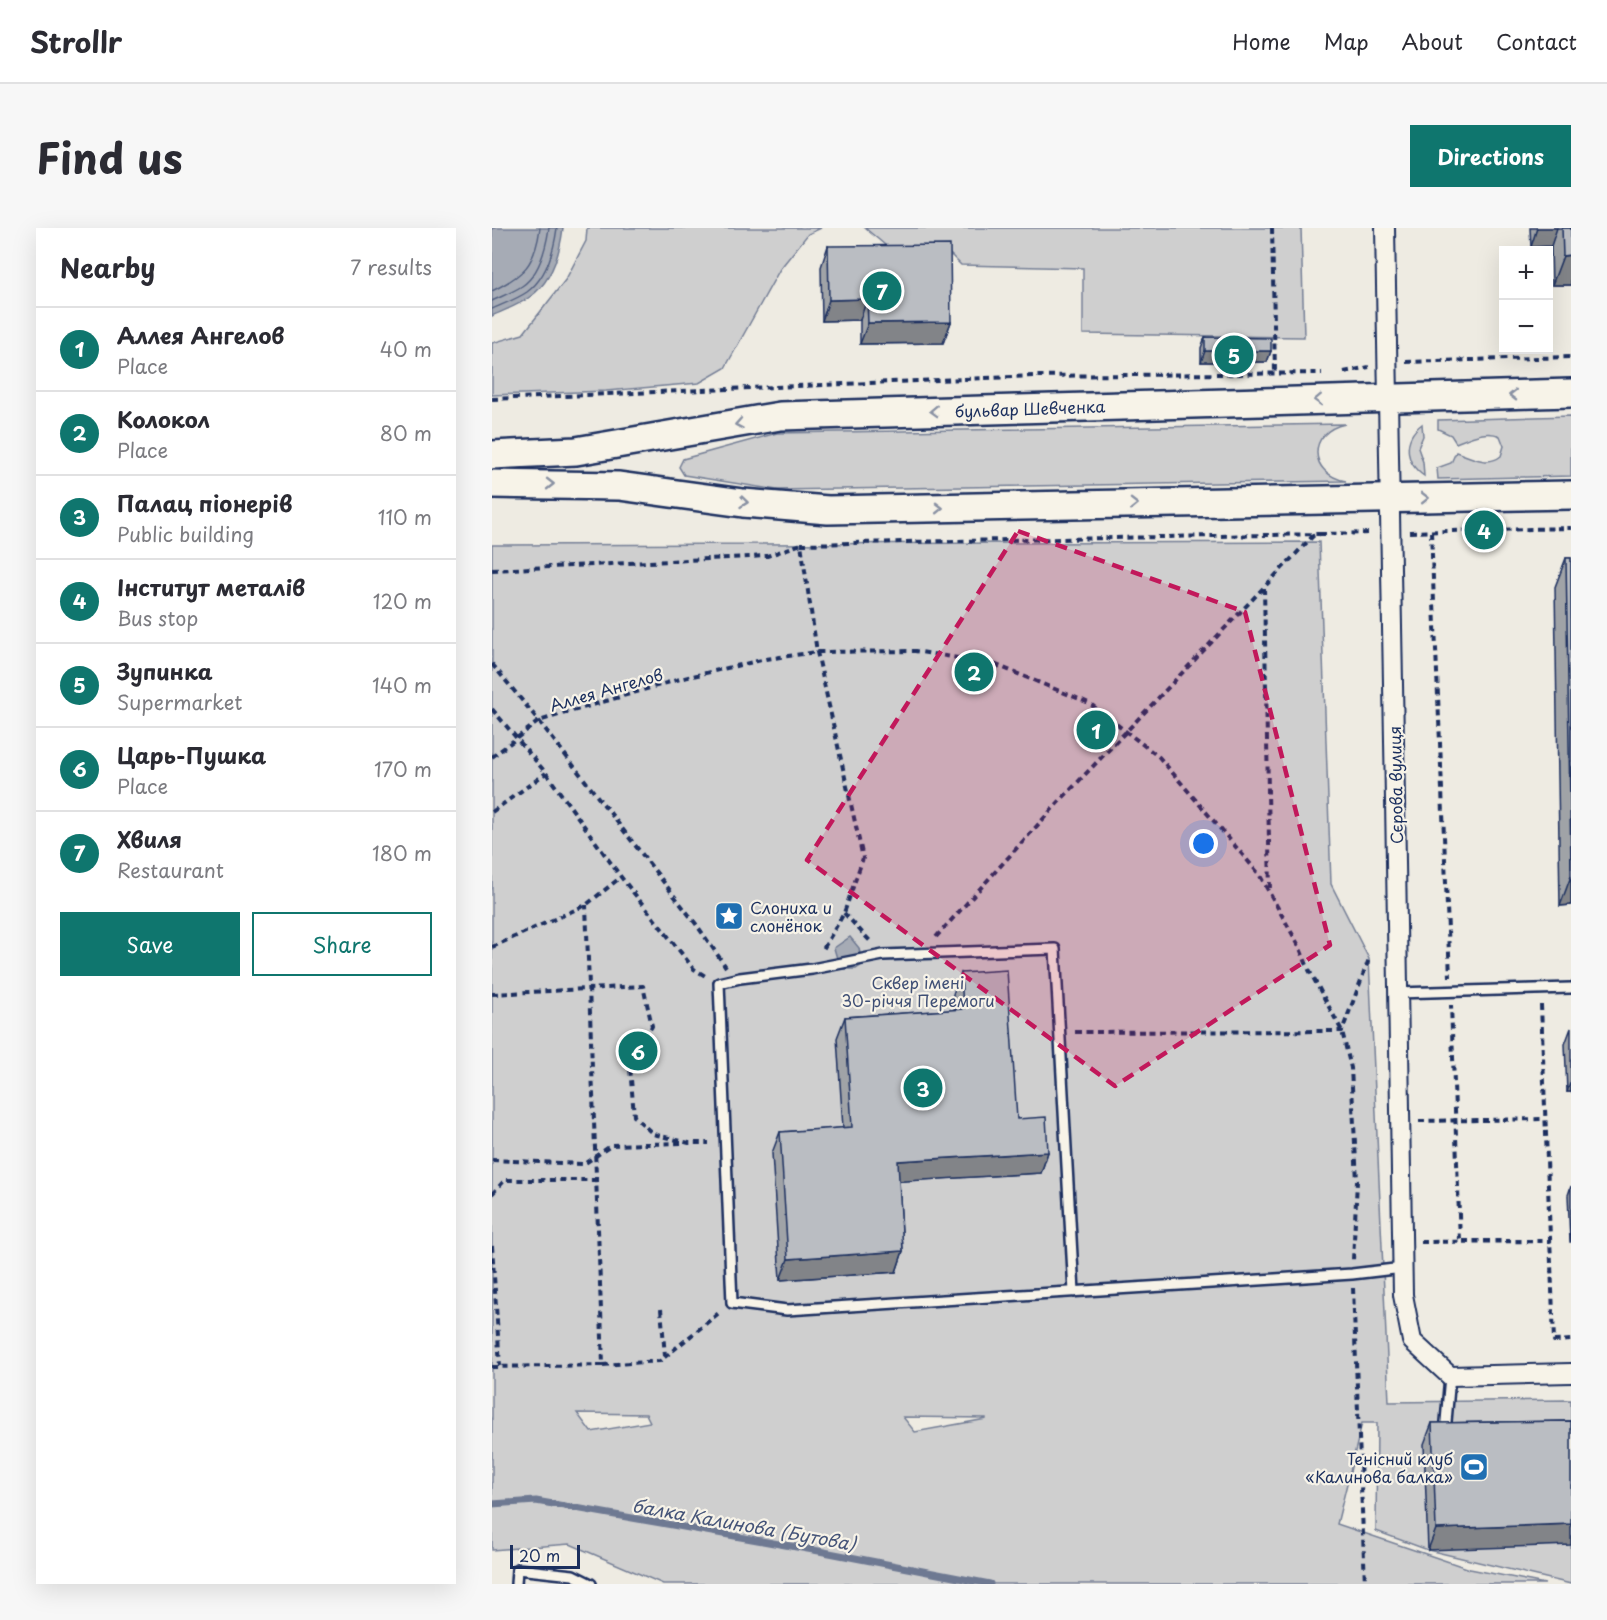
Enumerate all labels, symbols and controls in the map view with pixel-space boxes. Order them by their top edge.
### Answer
text: Strollr [30,20,122,63]
text: Home [1232,25,1291,57]
text: Map [1324,25,1369,57]
text: About [1402,25,1463,57]
text: Contact [1496,25,1577,57]
text: Find us [36,125,183,188]
button: Directions [1410,125,1571,187]
map controls [1499,246,1553,354]
button: + [1499,246,1553,300]
text: Nearby [60,248,155,287]
text: 7 results [350,252,432,282]
pin: 7 [862,268,902,314]
button: − [1499,300,1553,354]
text: Аллея Ангелов [117,318,284,351]
pin: 5 [1214,332,1254,378]
text: 1 [75,334,84,364]
text: 40 m [380,334,432,364]
text: Place [117,351,168,381]
one-way arrow [1508,388,1517,401]
street label: бульвар Шевченка [954,393,1106,423]
one-way arrow [1313,394,1322,406]
text: Колокол [117,402,210,435]
one-way arrow [929,405,938,418]
one-way arrow [735,417,744,429]
text: 2 [72,418,87,448]
text: 80 m [380,418,432,448]
text: Place [117,435,168,465]
one-way arrow [546,478,555,490]
text: Палац піонерів [117,486,292,519]
one-way arrow [1421,492,1430,505]
one-way arrow [740,496,749,508]
one-way arrow [1129,498,1138,510]
text: 3 [73,502,86,532]
text: 110 m [378,502,432,532]
one-way arrow [934,502,943,514]
pin: 4 [1464,508,1504,552]
text: Public building [117,519,254,549]
text: Інститут металів [117,570,305,603]
text: 4 [73,586,86,616]
text: 120 m [373,586,432,616]
text: Bus stop [117,603,198,633]
pin: 2 [954,650,994,694]
text: Зупинка [117,654,213,687]
street label: Аллея Ангелов [547,661,665,717]
text: 5 [73,670,86,700]
text: 140 m [372,670,432,700]
text: Supermarket [117,687,243,717]
pin: 1 [1076,708,1116,752]
street label: Сєрова вулиця [1382,726,1408,844]
text: Царь-Пушка [117,738,266,771]
text: 6 [72,754,87,784]
text: 170 m [374,754,432,784]
text: Place [117,771,168,801]
text: Хвиля [117,822,182,855]
your location [1189,829,1218,858]
text: 7 [74,838,85,868]
text: 180 m [372,838,432,868]
text: Restaurant [117,855,224,885]
place label: Слониха и слонёнок [750,895,832,937]
place icon: Слониха и слонёнок [713,900,745,932]
button: Save [60,912,240,976]
button: Share [252,912,432,976]
park label: Сквер імені 30-річчя Перемоги [841,970,995,1012]
pin: 6 [618,1028,658,1074]
pin: 3 [904,1066,942,1110]
place label: Тенісний клуб «Калинова балка» [1305,1446,1454,1488]
sports icon: Тенісний клуб «Калинова балка» [1458,1451,1490,1483]
water label: балка Калинова (Бутова) [630,1491,859,1557]
scale bar [510,1542,580,1570]
text: 20 m [519,1543,560,1567]

